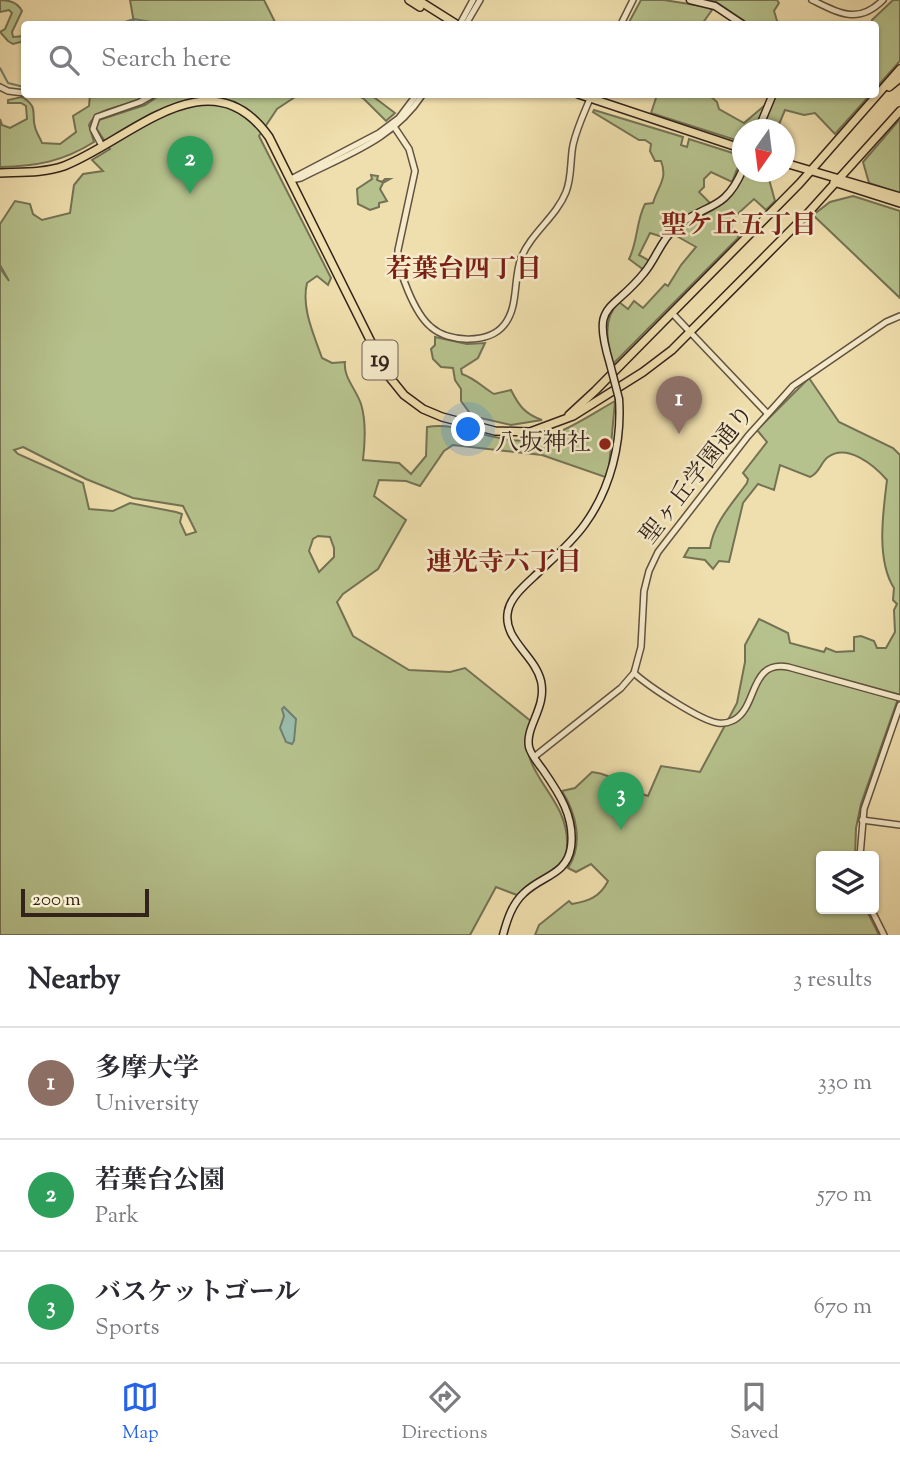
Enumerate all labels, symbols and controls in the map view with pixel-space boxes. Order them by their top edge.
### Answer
search box [21,21,879,98]
icon: search [45,41,83,79]
text: Search here [101,41,231,78]
north arrow [732,119,795,182]
pin: 2 [167,136,213,194]
district label: 聖ケ丘五丁目 [661,208,817,245]
district label: 若葉台四丁目 [386,252,542,289]
road number: 19 [362,340,398,380]
pin: 1 [656,376,702,434]
street label: 聖ヶ丘学園通り [633,398,763,552]
your location [451,412,485,446]
place label: 八坂神社 [495,427,591,461]
marker: 八坂神社 [597,436,613,452]
district label: 連光寺六丁目 [426,545,582,582]
pin: 3 [598,772,644,830]
map controls [816,851,879,914]
button: layers [816,851,879,914]
scale bar [21,886,149,918]
text: 200 m [32,887,81,914]
text: Nearby [28,959,120,1002]
text: 3 results [793,964,872,997]
text: 多摩大学 [95,1051,199,1088]
text: 1 [47,1067,55,1100]
text: 330 m [818,1067,872,1100]
text: University [95,1088,199,1121]
text: 若葉台公園 [95,1163,225,1200]
text: 2 [46,1179,56,1212]
text: 570 m [817,1179,872,1212]
text: Park [95,1200,139,1233]
text: バスケットゴール [95,1275,300,1312]
text: 3 [46,1291,56,1324]
text: 670 m [813,1291,872,1324]
text: Sports [95,1312,160,1345]
tab: Map [121,1378,159,1447]
tab: Directions [402,1378,487,1447]
tab: Saved [730,1378,779,1447]

